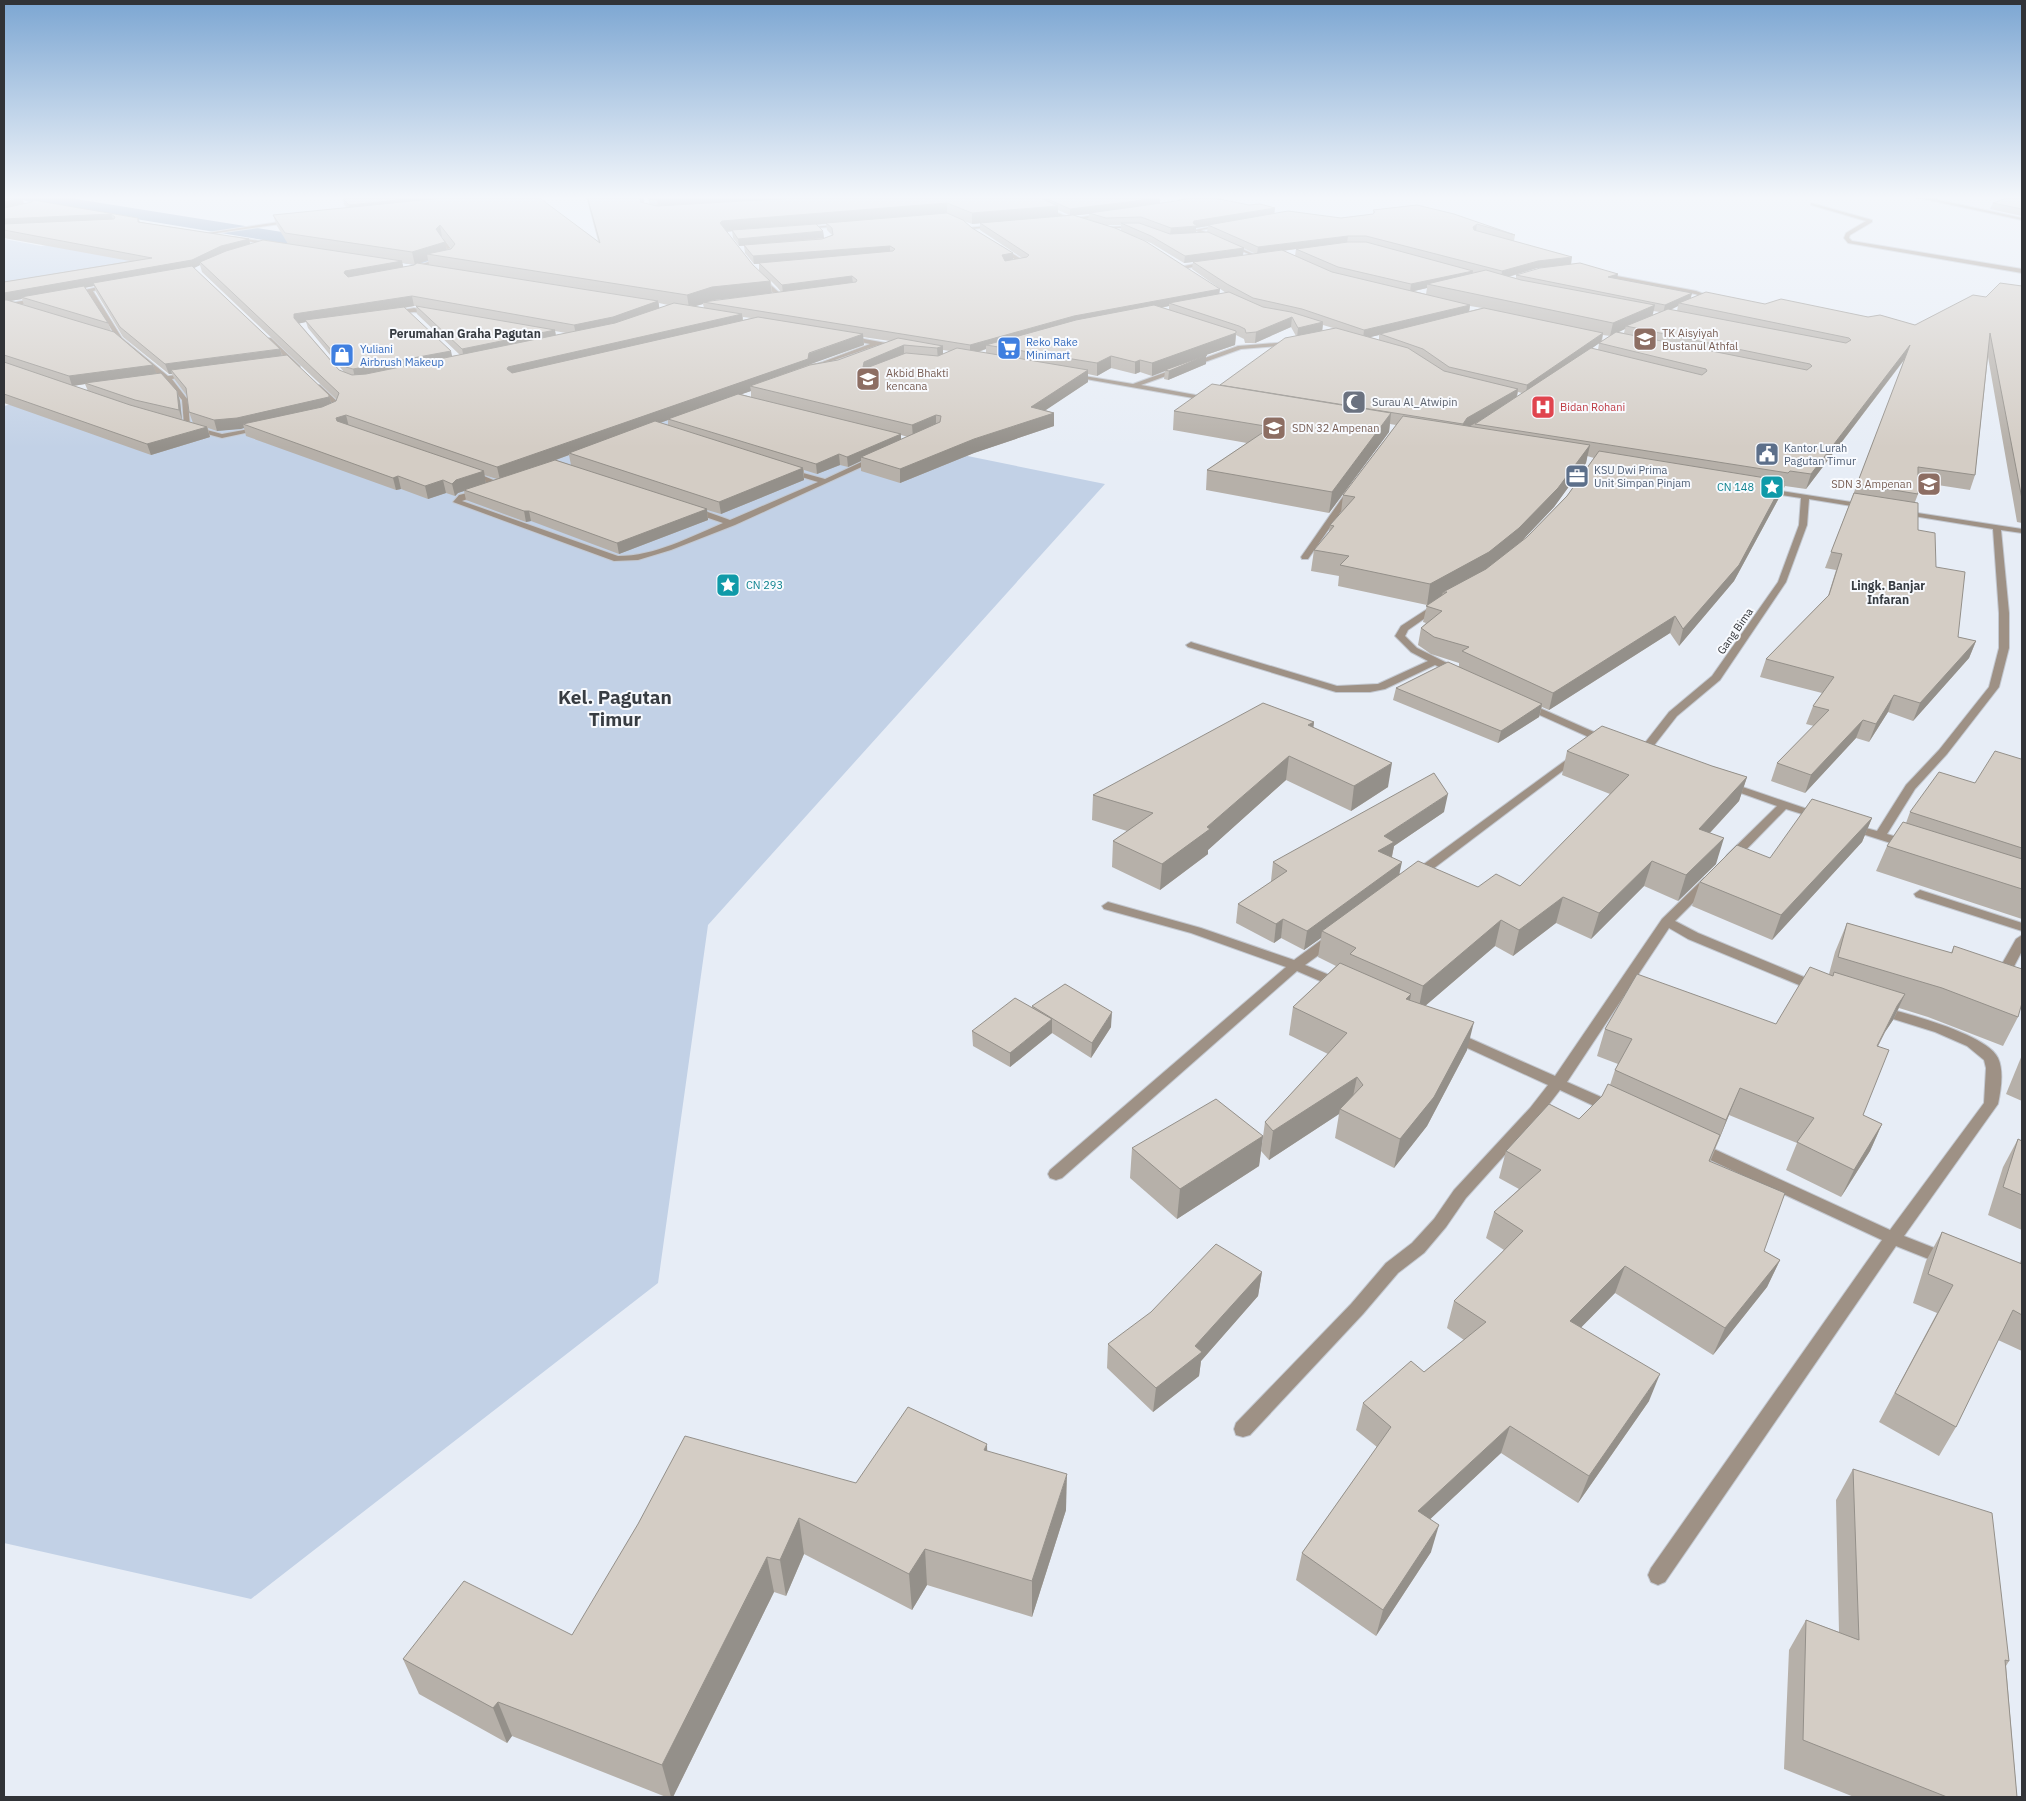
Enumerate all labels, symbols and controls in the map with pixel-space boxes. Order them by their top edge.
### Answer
district label: Perumahan Graha Pagutan [389,326,541,341]
school or university icon: TK Aisyiyah Bustanul Athfal [1632,326,1658,352]
place label: TK Aisyiyah Bustanul Athfal [1662,326,1738,353]
supermarket icon: Reko Rake Minimart [996,335,1022,361]
place label: Reko Rake Minimart [1026,335,1078,362]
shop icon: Yuliani Airbrush Makeup [329,342,355,368]
place label: Yuliani Airbrush Makeup [360,342,444,369]
school or university icon: Akbid Bhakti kencana [855,366,881,392]
place label: Akbid Bhakti kencana [886,366,949,393]
mosque icon: Surau Al_Atwipin [1341,389,1367,415]
hospital icon: Bidan Rohani [1530,394,1556,420]
place label: Surau Al_Atwipin [1372,395,1457,409]
place label: Bidan Rohani [1560,400,1625,414]
school or university icon: SDN 32 Ampenan [1261,415,1287,441]
place label: SDN 32 Ampenan [1292,421,1379,435]
public building icon: Kantor Lurah Pagutan Timur [1754,441,1780,467]
place label: Kantor Lurah Pagutan Timur [1784,441,1856,468]
office icon: KSU Dwi Prima Unit Simpan Pinjam [1564,463,1590,489]
place label: KSU Dwi Prima Unit Simpan Pinjam [1594,463,1691,490]
school or university icon: SDN 3 Ampenan [1916,471,1942,497]
place icon: CN 148 [1759,474,1785,500]
place label: SDN 3 Ampenan [1831,477,1912,491]
place label: CN 148 [1717,480,1754,494]
place icon: CN 293 [715,572,741,598]
place label: CN 293 [746,578,783,592]
district label: Lingk. Banjar Infaran [1851,578,1925,607]
street label: Gang Bima [1714,605,1756,657]
district label: Kel. Pagutan Timur [558,685,672,731]

